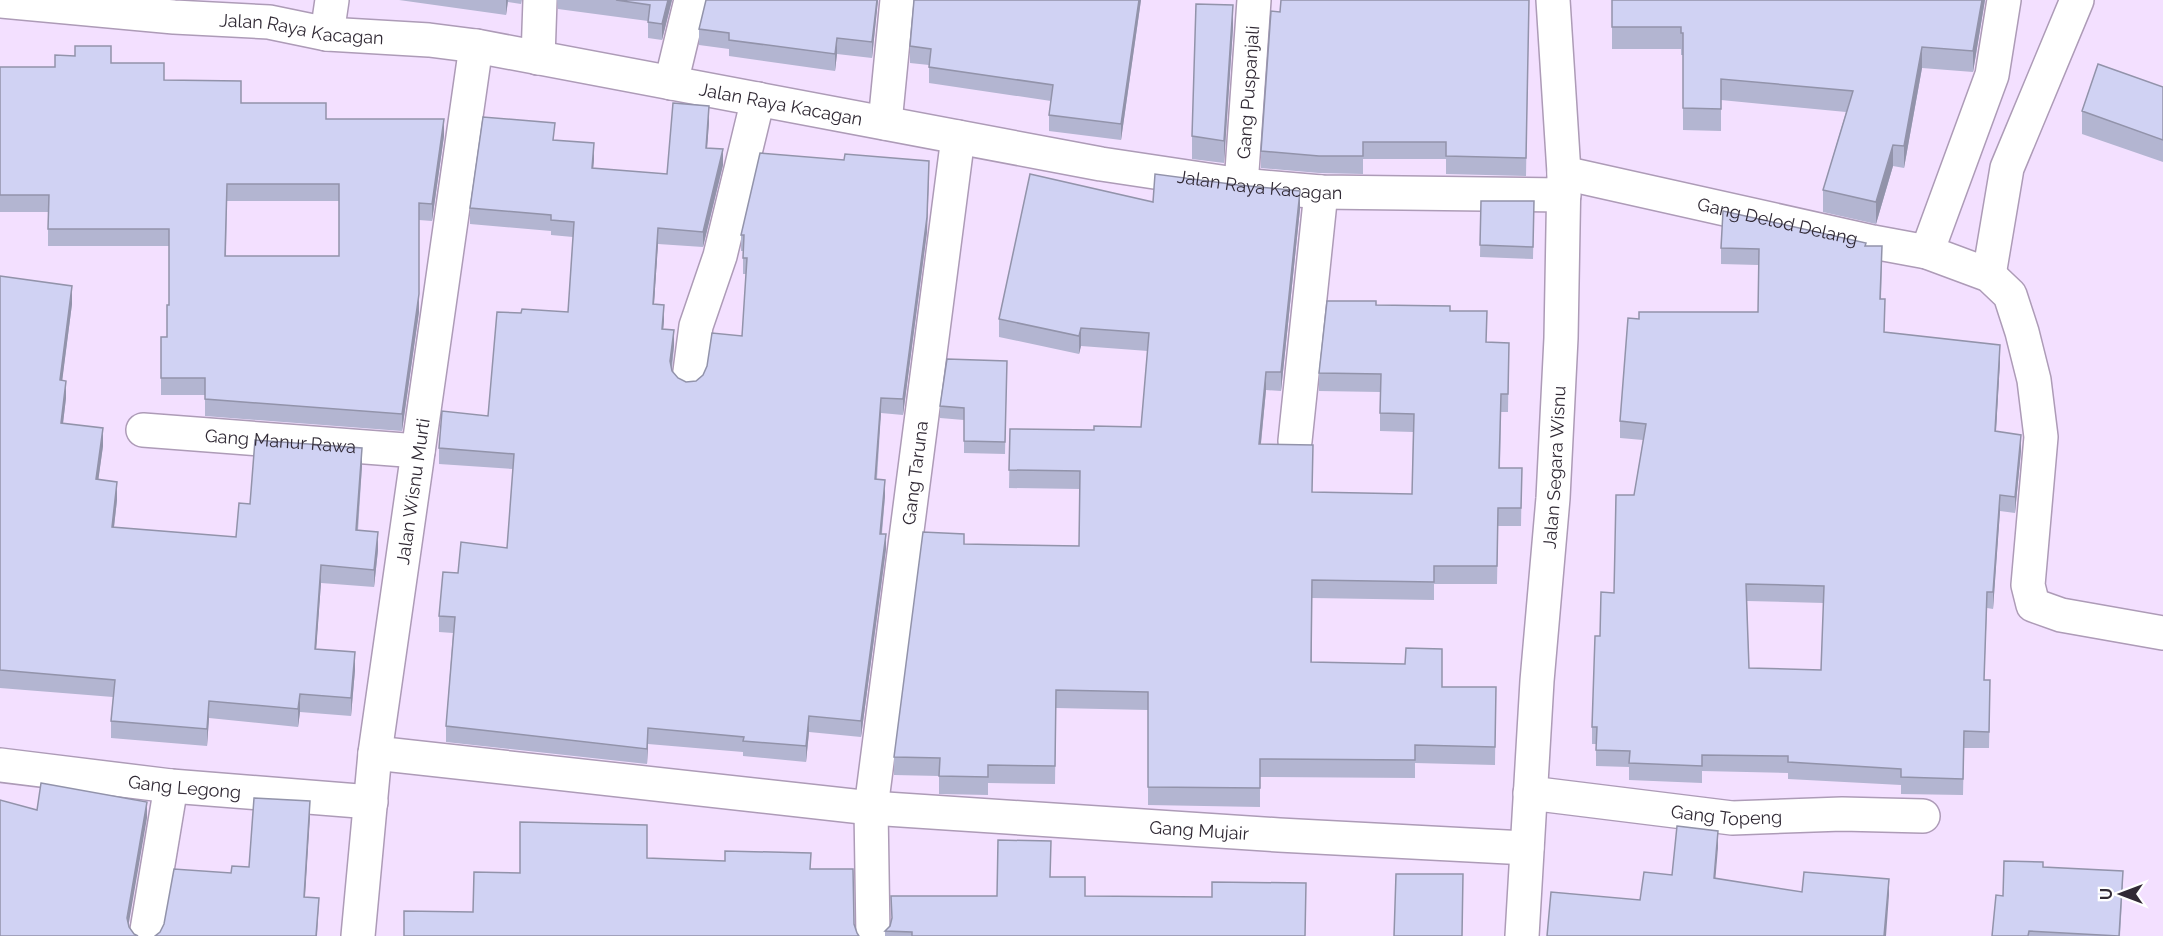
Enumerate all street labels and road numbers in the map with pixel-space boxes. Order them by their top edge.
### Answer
street label: Jalan Raya Kacagan [219,9,384,48]
street label: Gang Puspanjali [1232,25,1263,160]
street label: Jalan Raya Kacagan [698,78,864,129]
street label: Jalan Raya Kacagan [1176,165,1342,203]
street label: Gang Delod Delang [1696,193,1860,249]
street label: Jalan Segara Wisnu [1538,385,1569,550]
street label: Jalan Wisnu Murti [392,417,433,566]
street label: Gang Taruna [897,420,932,526]
street label: Gang Manur Rawa [204,424,357,457]
street label: Gang Legong [127,770,242,802]
street label: Gang Topeng [1670,800,1783,829]
street label: Gang Mujair [1149,816,1250,844]

